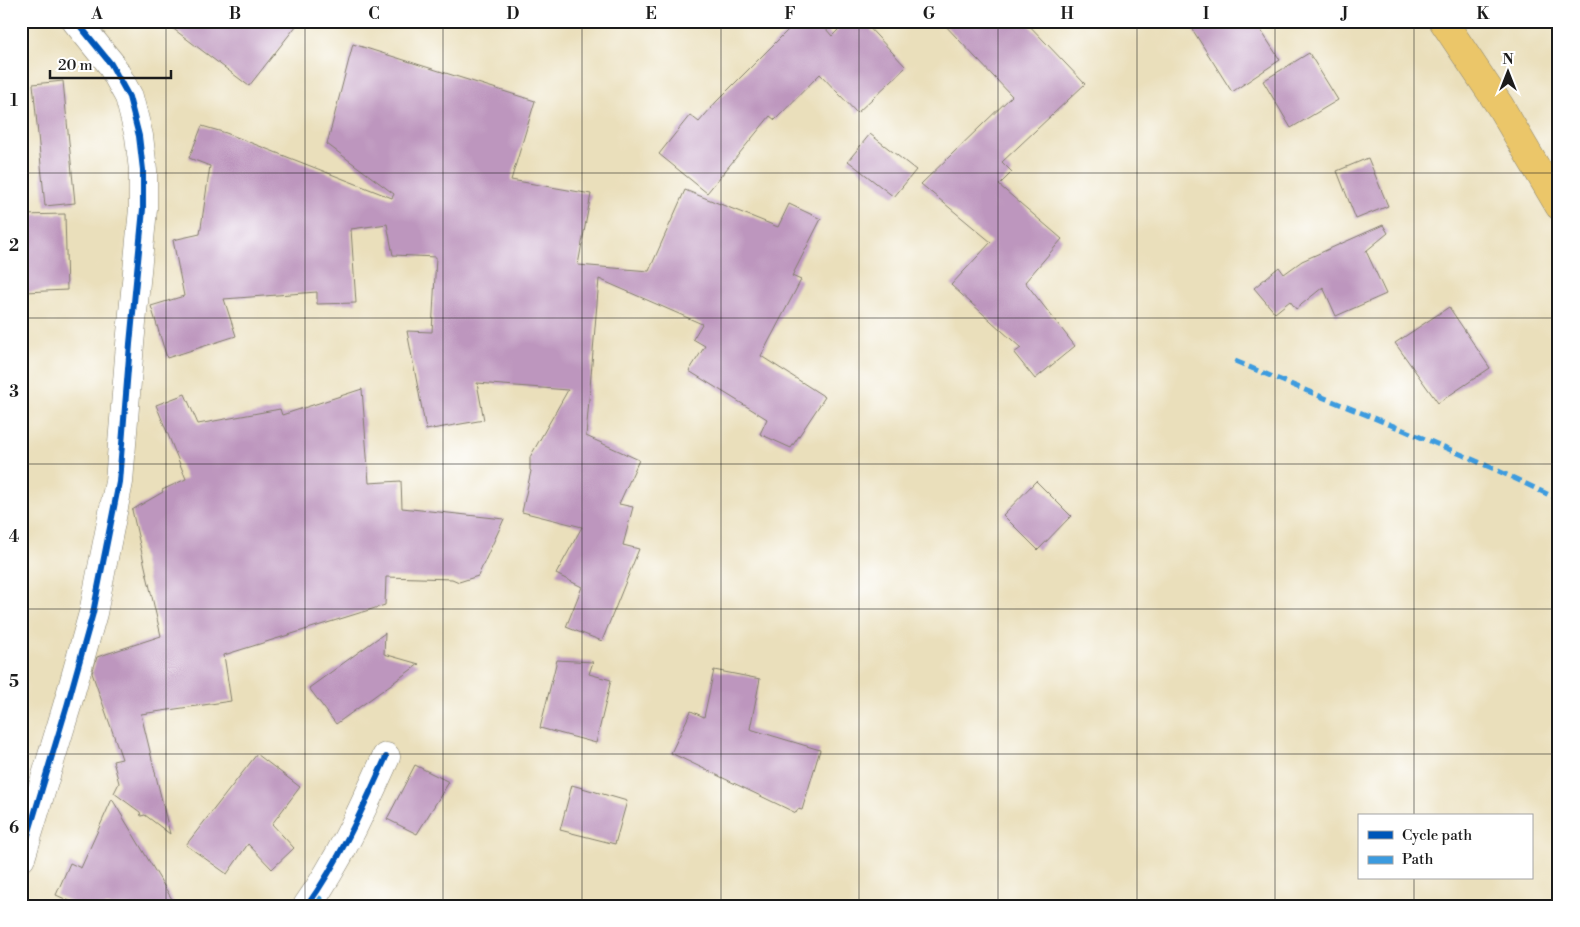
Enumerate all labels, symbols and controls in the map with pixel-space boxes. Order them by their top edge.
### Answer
text: A [90,4,103,24]
text: B [229,4,241,24]
text: C [368,4,380,24]
text: D [507,4,520,24]
text: E [645,4,657,24]
text: F [784,4,796,24]
text: G [923,4,936,24]
text: H [1060,4,1074,24]
text: I [1203,4,1209,24]
text: J [1340,4,1348,24]
text: K [1477,4,1491,24]
scale bar [50,48,171,80]
north arrow [1482,48,1532,98]
text: N [1502,51,1514,69]
text: 20 m [58,56,93,75]
text: 1 [10,91,18,111]
text: 2 [9,236,19,256]
text: 3 [9,382,19,402]
text: 4 [9,527,20,547]
text: 5 [9,672,19,692]
legend [1358,814,1532,880]
text: 6 [9,818,19,838]
text: Cycle path [1402,826,1472,845]
text: Path [1402,850,1434,869]

